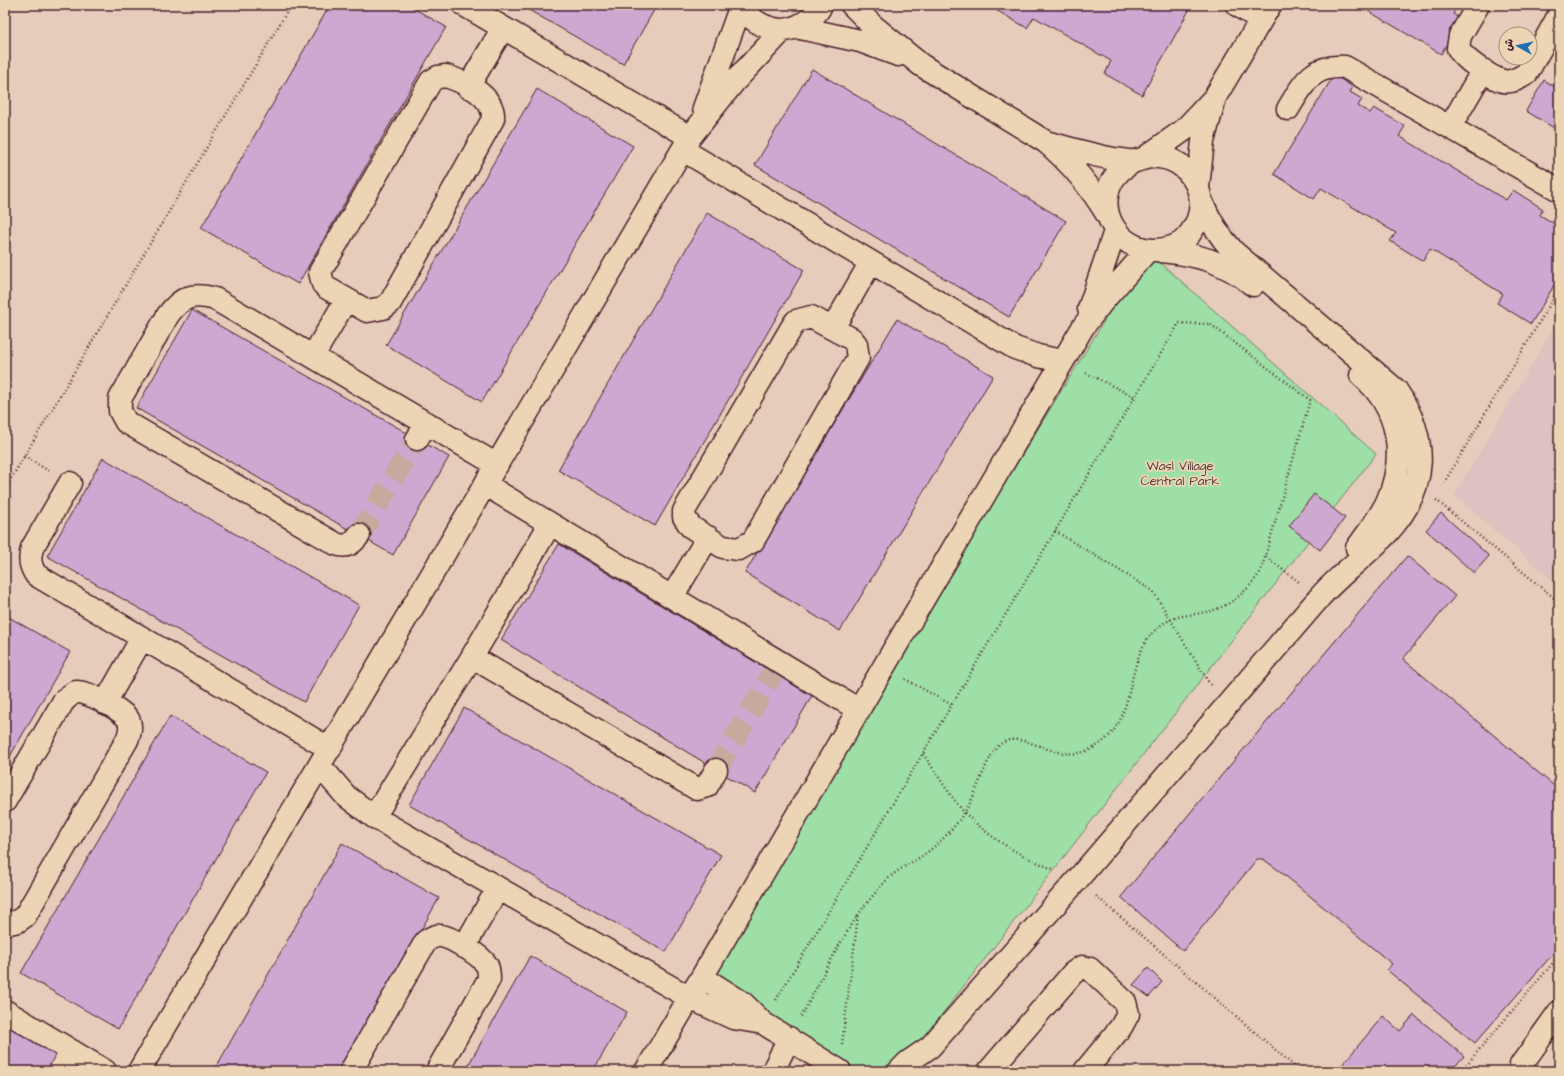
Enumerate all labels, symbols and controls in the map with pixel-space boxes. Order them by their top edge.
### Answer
north arrow [1498,26,1538,66]
text: ش [1500,38,1517,52]
park label: Wasl Village Central Park [1140,457,1220,490]

